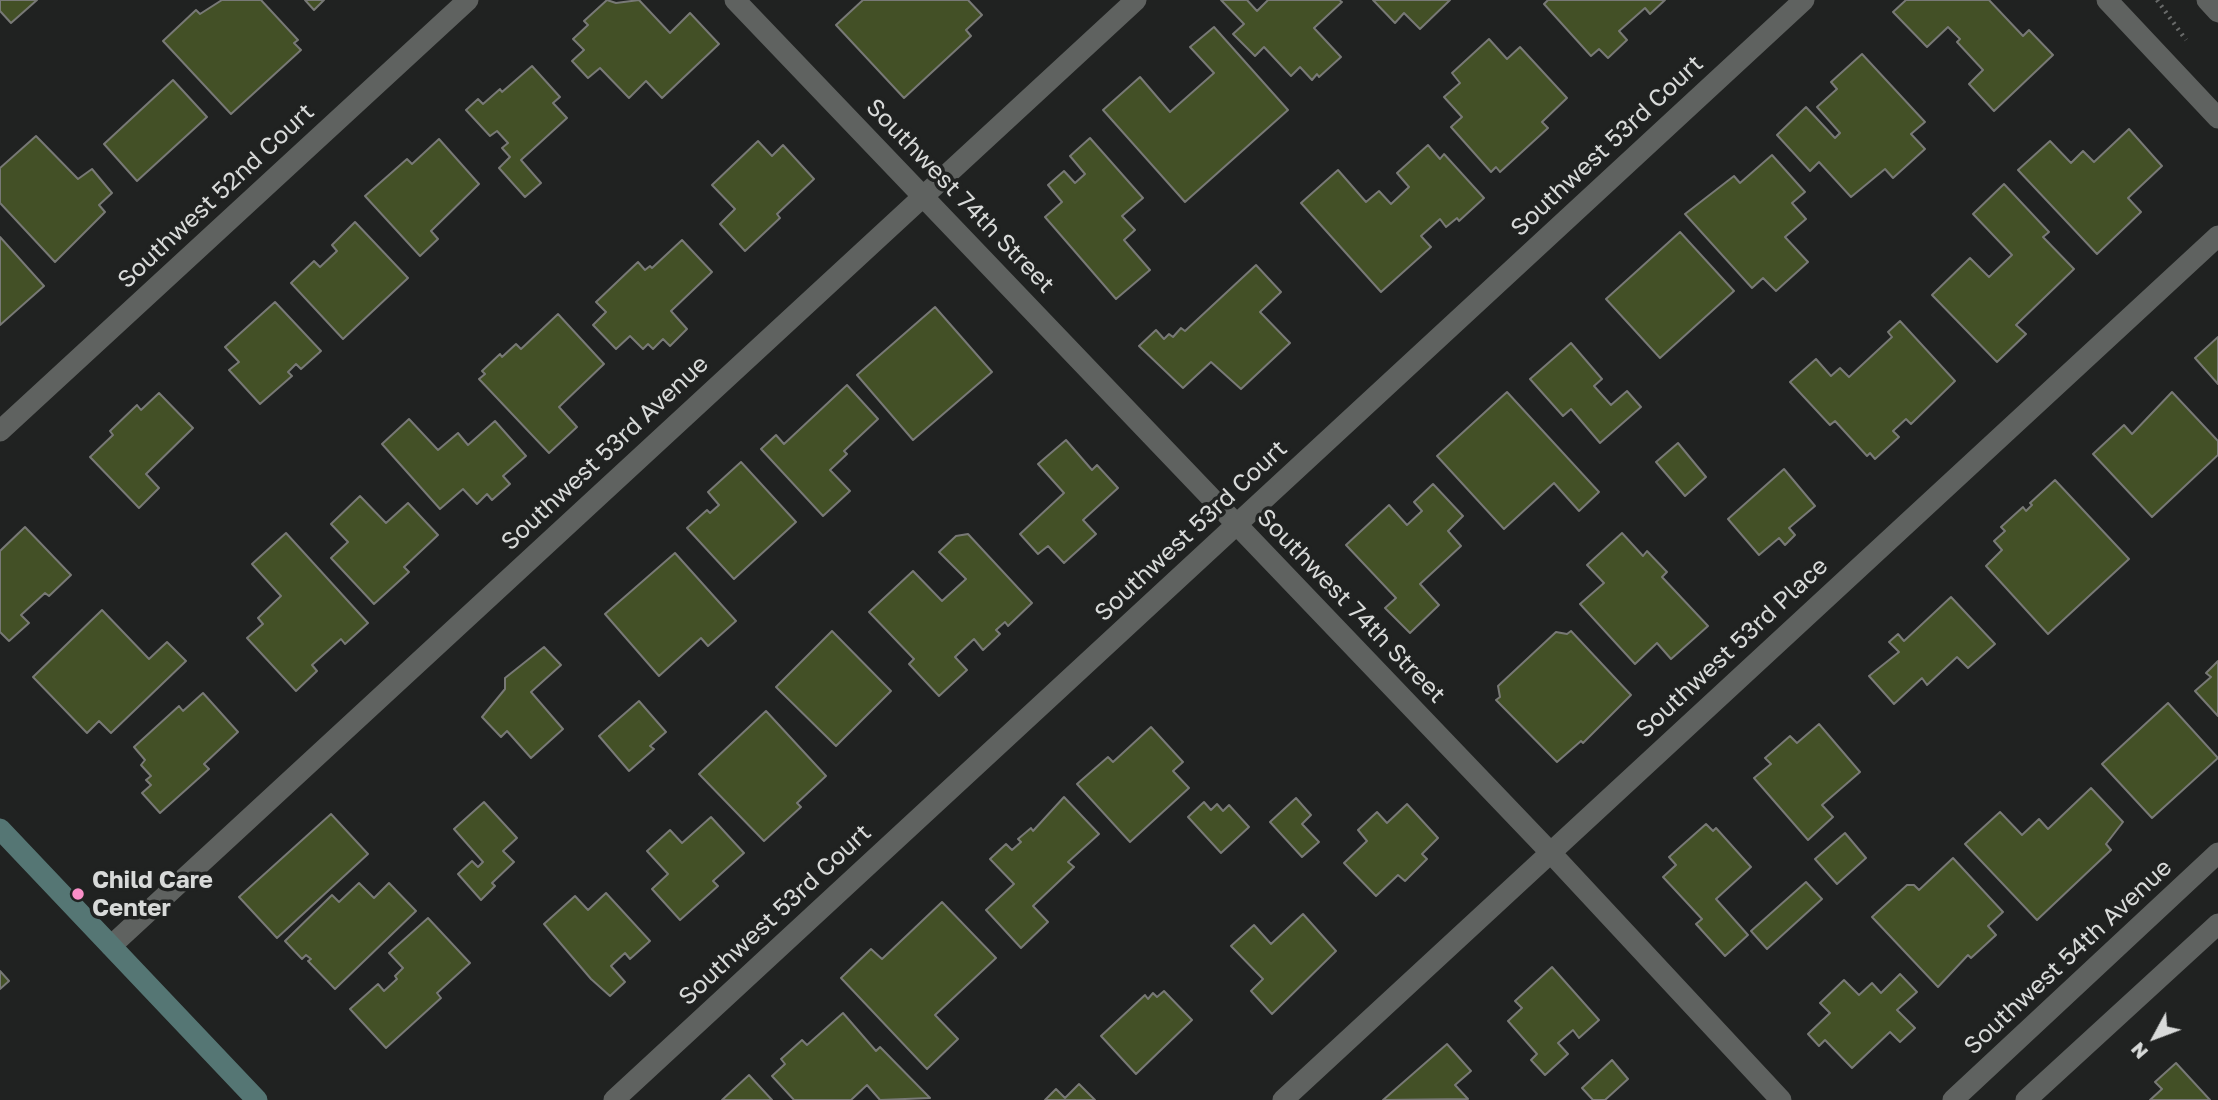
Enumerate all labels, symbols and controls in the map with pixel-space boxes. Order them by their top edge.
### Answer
street label: Southwest 53rd Court [1505,49,1709,243]
street label: Southwest 74th Street [860,93,1060,299]
street label: Southwest 52nd Court [112,98,320,294]
street label: Southwest 53rd Avenue [496,350,714,556]
street label: Southwest 53rd Court [1089,434,1293,628]
street label: Southwest 74th Street [1251,503,1451,709]
street label: Southwest 53rd Place [1630,552,1834,744]
street label: Southwest 53rd Court [673,818,877,1012]
street label: Southwest 54th Avenue [1958,853,2178,1061]
place label: Child Care Center [92,866,213,922]
marker: Child Care Center [70,886,86,902]
north arrow [2120,1002,2190,1072]
text: N [2125,1038,2152,1064]

